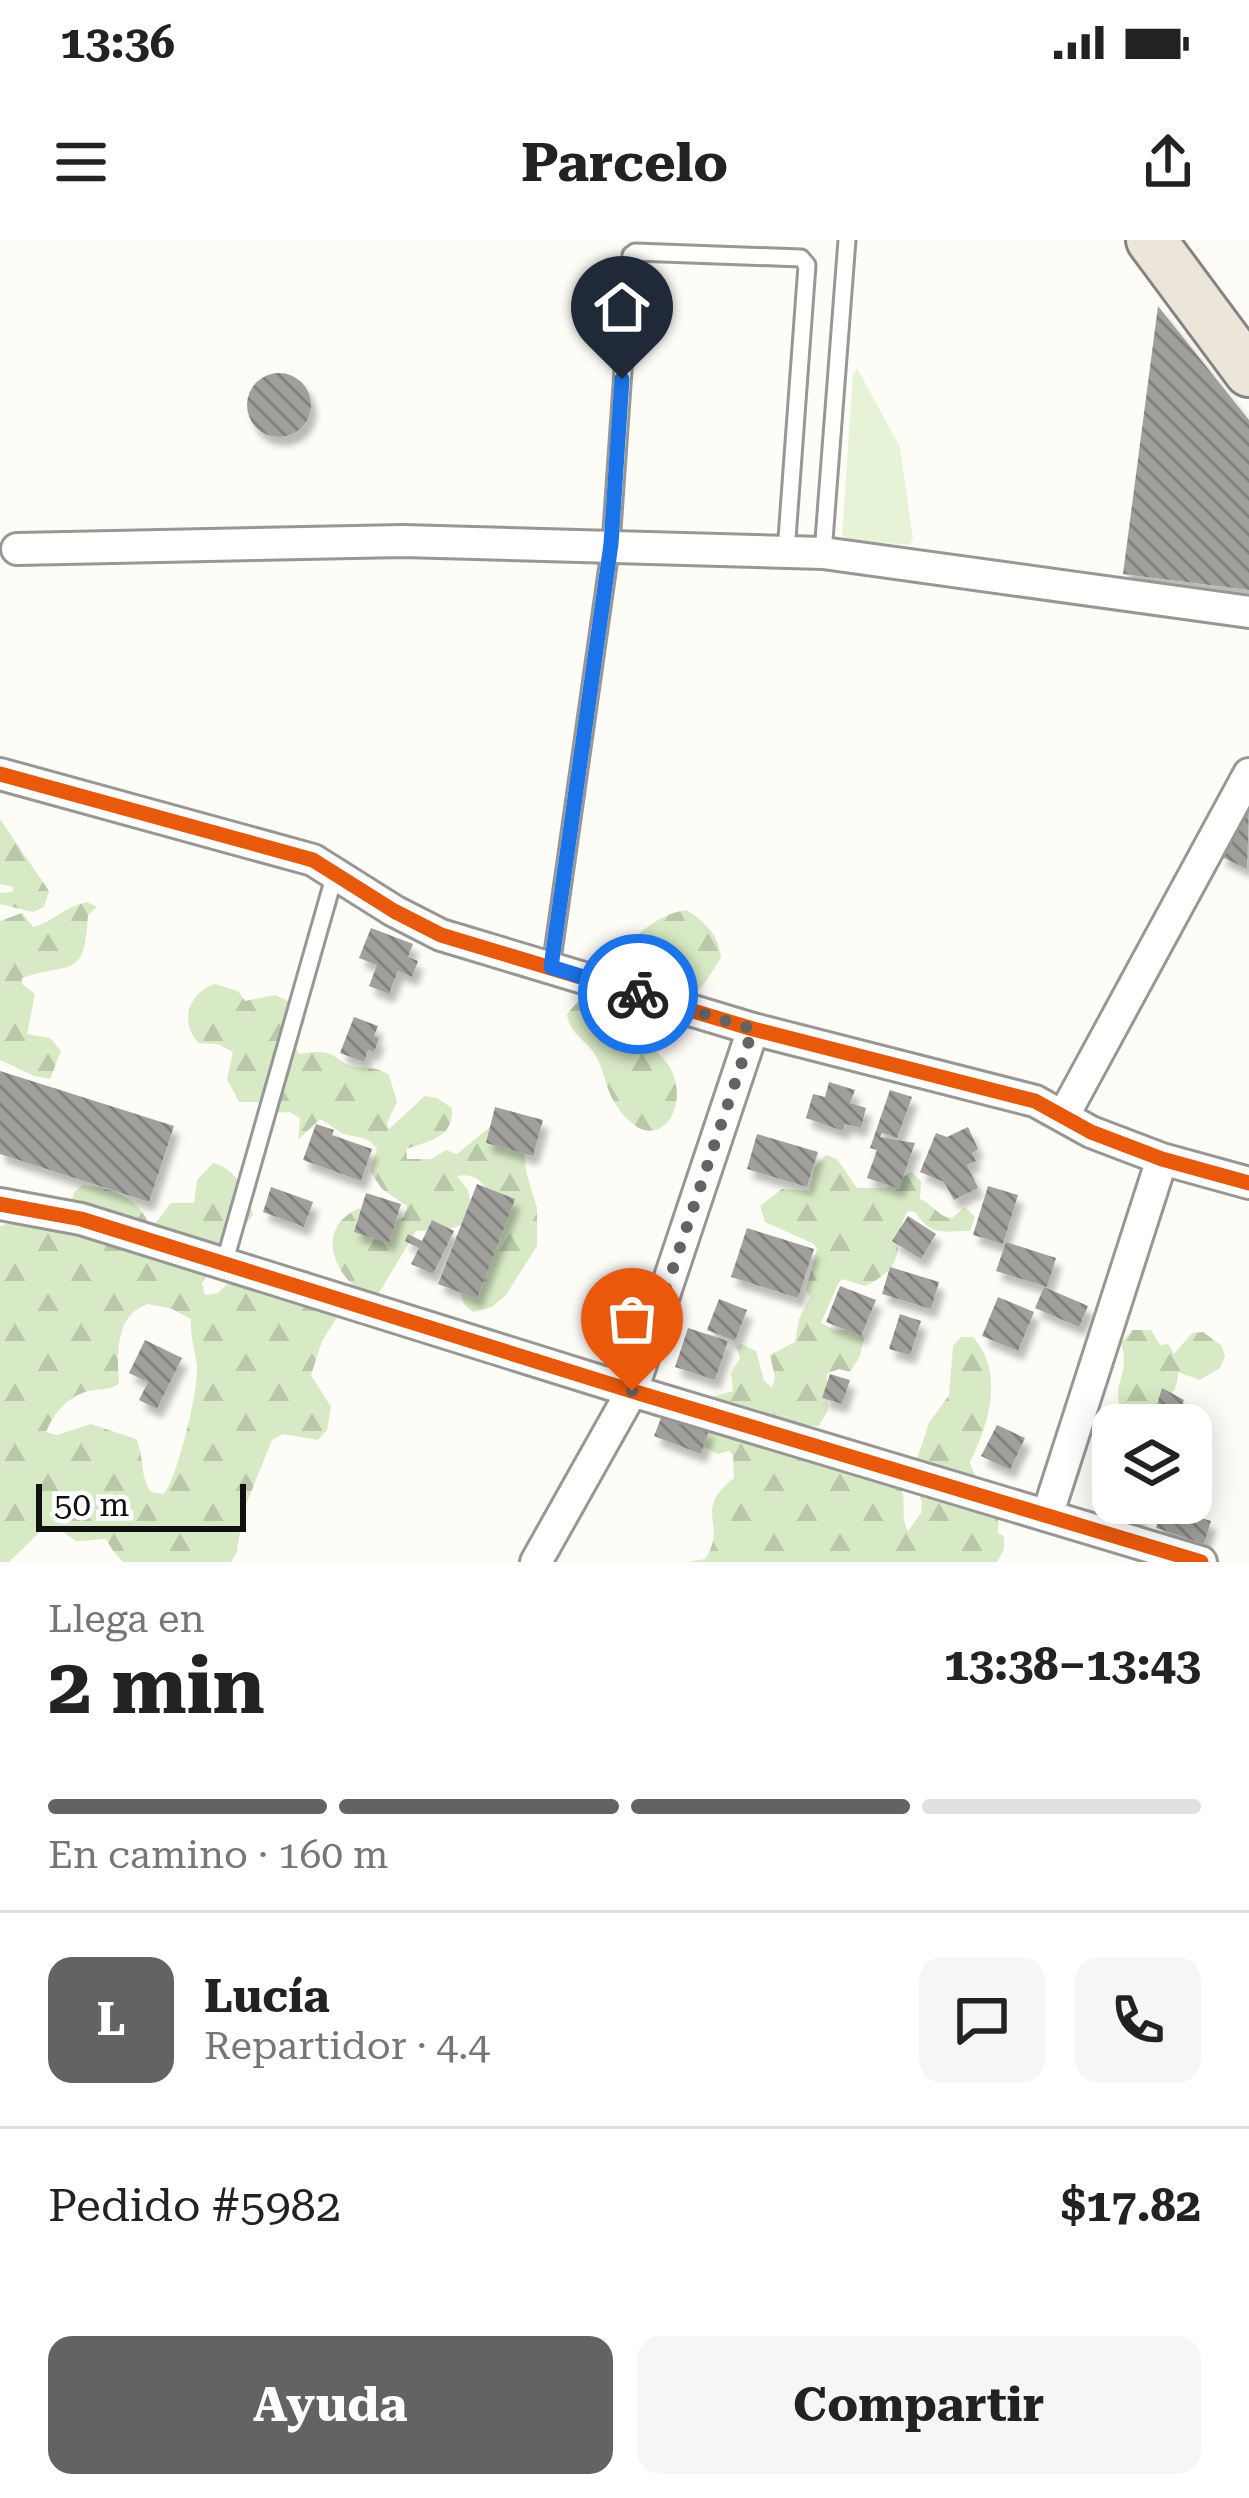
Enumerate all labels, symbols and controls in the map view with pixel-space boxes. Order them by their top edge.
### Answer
text: 13:36 [60,16,175,69]
icon: menu [48,129,114,195]
icon: share [1135,129,1201,195]
text: Parcelo [521,131,728,194]
pin [571,256,673,379]
icon: home [589,274,655,340]
courier [578,934,698,1054]
icon: bike [605,961,671,1027]
pin [581,1268,683,1391]
icon: bag [599,1286,665,1352]
map controls [1092,1404,1212,1524]
button: layers [1092,1404,1212,1524]
scale bar [36,1478,246,1531]
text: 50 m [54,1485,129,1524]
text: Llega en [48,1596,205,1642]
text: 13:38–13:43 [944,1638,1201,1691]
text: 2 min [48,1641,265,1732]
text: En camino · 160 m [48,1832,389,1878]
button: chat [919,1957,1045,2083]
button: phone [1075,1957,1201,2083]
text: Lucía [204,1970,330,2023]
text: L [97,1993,125,2046]
text: Repartidor · 4.4 [204,2023,490,2069]
text: Pedido #5982 [48,2179,341,2232]
text: $17.82 [1061,2179,1201,2232]
button: Ayuda [48,2336,613,2474]
button: Compartir [637,2336,1201,2474]

